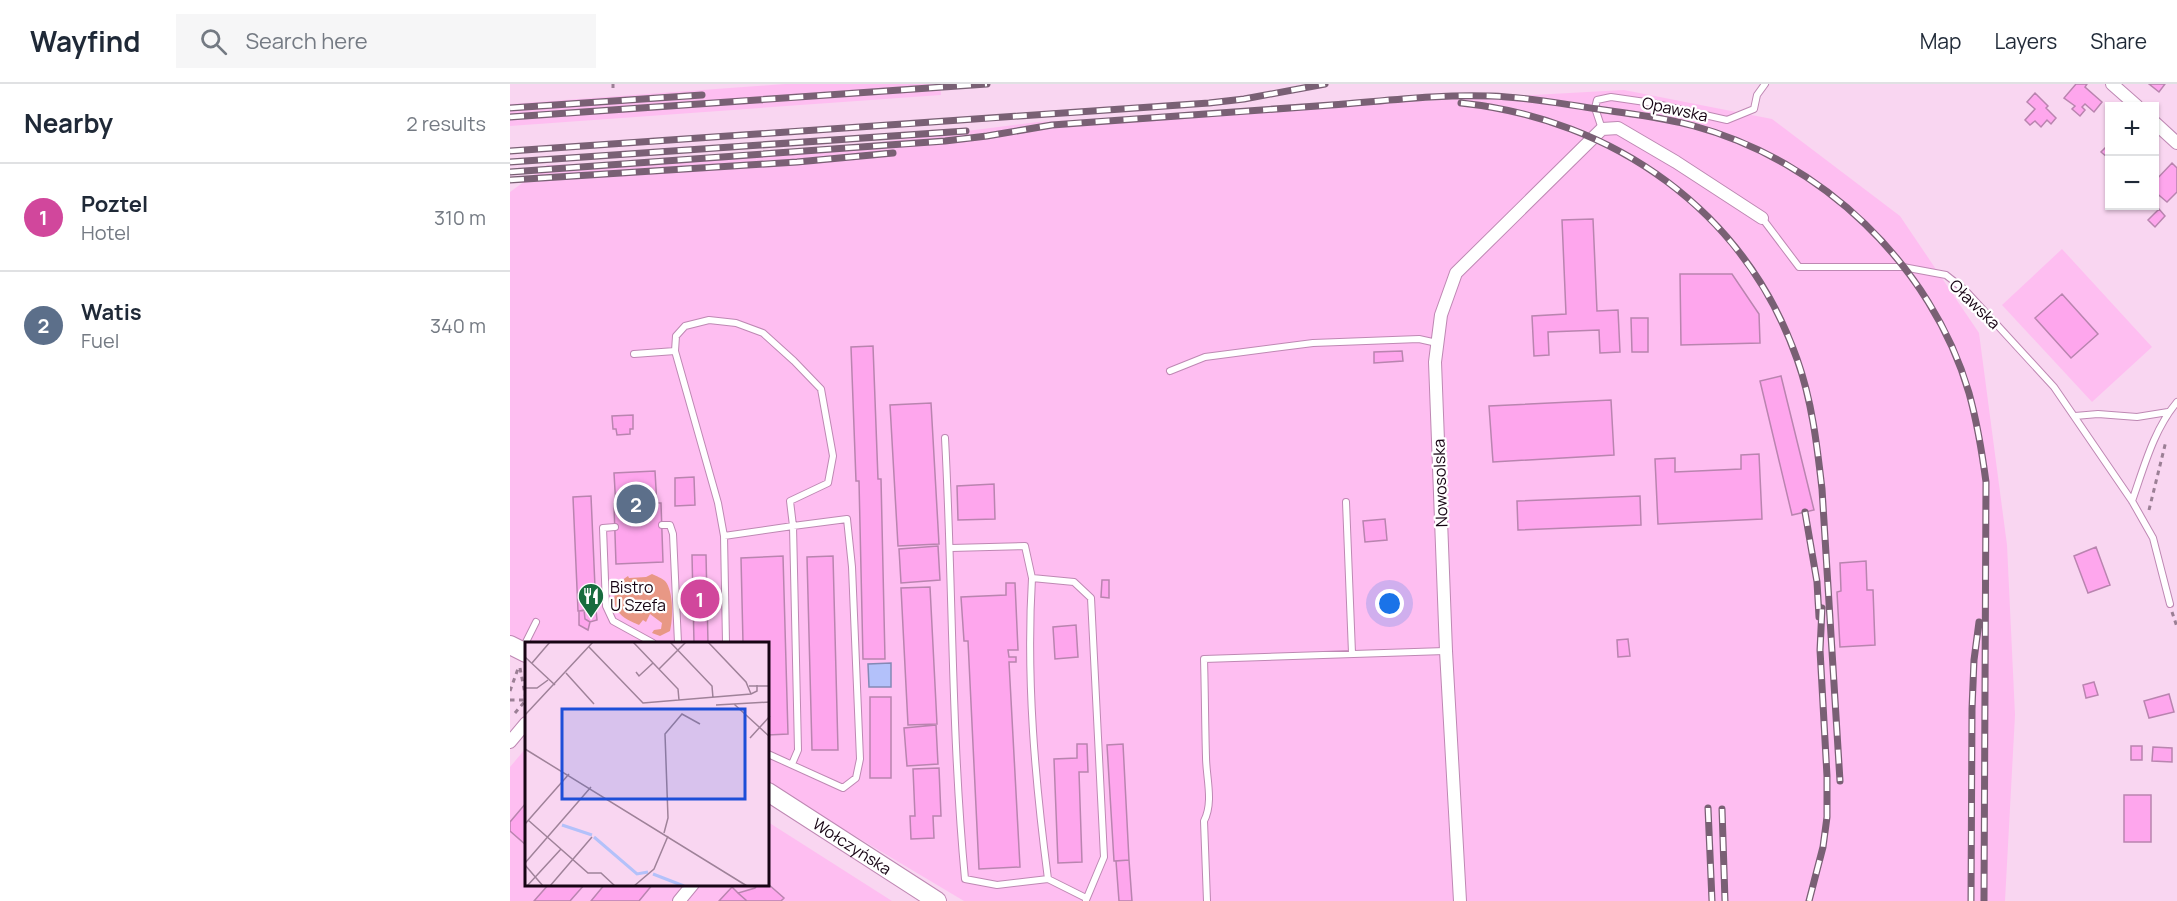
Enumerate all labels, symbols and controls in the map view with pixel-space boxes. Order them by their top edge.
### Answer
search box [176,14,596,68]
text: Wayfind [30,22,140,60]
icon: search [197,25,230,58]
text: Search here [245,26,368,56]
text: Map [1920,27,1961,55]
text: Layers [1994,27,2057,55]
text: Share [2090,27,2147,55]
street label: Opawska [1640,91,1710,127]
map controls [2105,102,2159,210]
button: + [2105,102,2159,156]
text: Nearby [24,105,113,141]
text: 2 results [406,110,486,137]
button: − [2105,156,2159,210]
text: Poztel [81,189,148,219]
text: 1 [39,204,48,231]
text: 310 m [434,204,486,231]
text: Hotel [81,219,131,246]
street label: Oławska [1945,274,2005,334]
text: Watis [81,297,142,327]
text: 2 [38,312,49,339]
text: 340 m [430,312,486,339]
text: Fuel [81,327,119,354]
street label: Nowosolska [1427,439,1453,527]
pin: 2 [616,482,656,526]
place label: Bistro U Szefa [610,576,666,616]
pin: 1 [680,576,720,622]
restaurant icon: Bistro U Szefa [576,581,606,619]
your location [1375,589,1404,618]
inset map [525,642,770,886]
street label: Wołczyńska [808,813,896,880]

